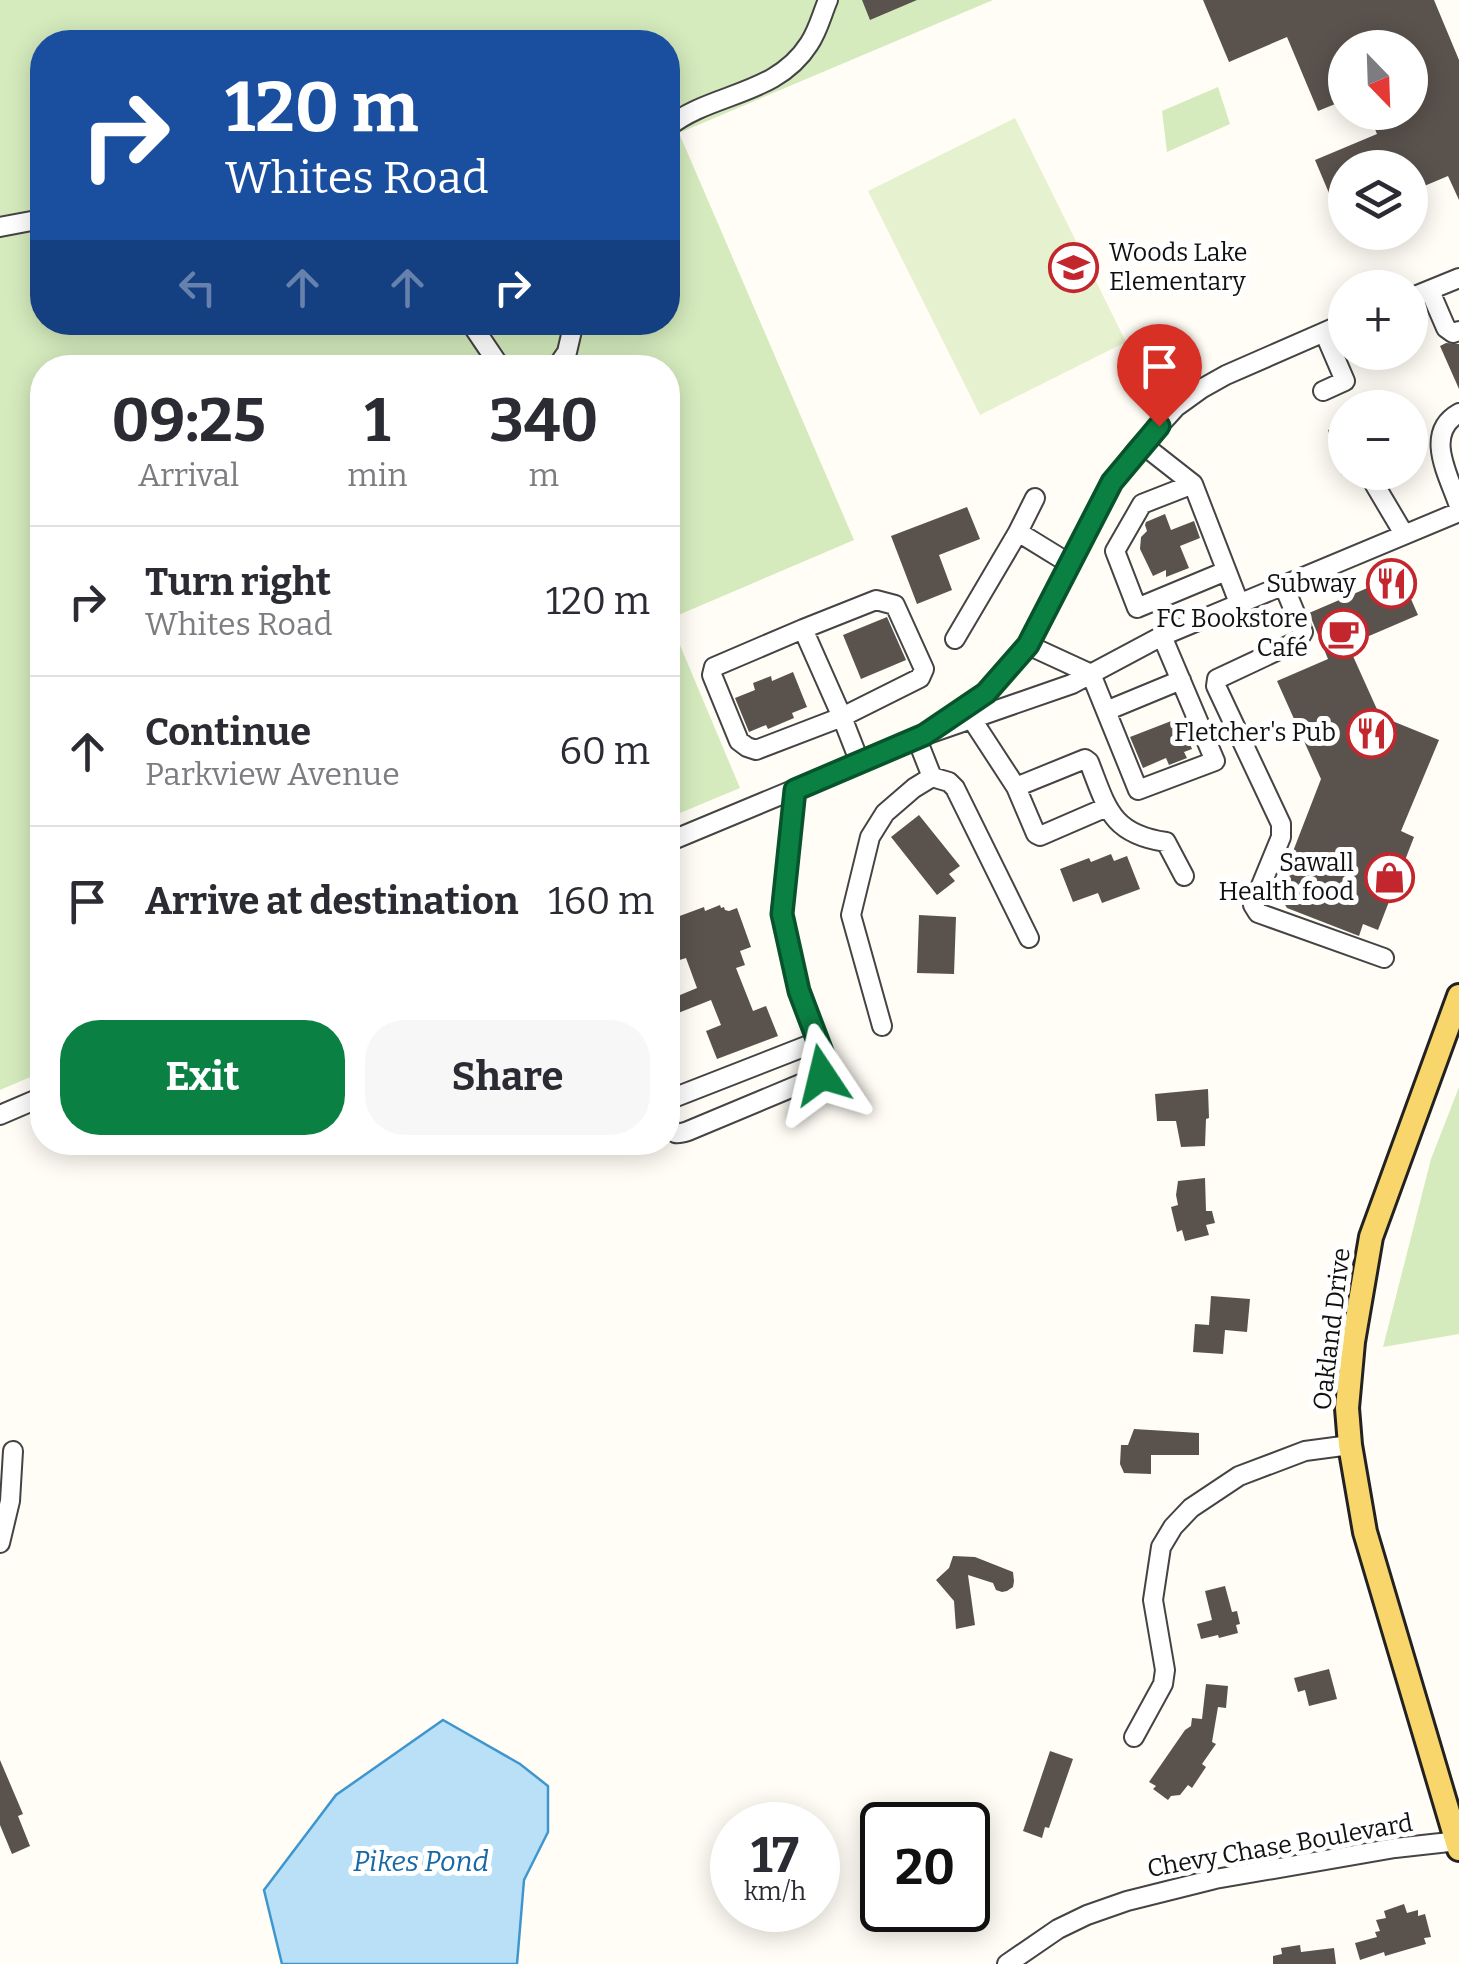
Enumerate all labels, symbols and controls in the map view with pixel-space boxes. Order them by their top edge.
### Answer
north arrow [1328,30,1428,130]
map controls [1328,30,1428,490]
text: 120 m [225,66,418,150]
icon: right [60,70,190,200]
button: layers [1328,150,1428,250]
text: Whites Road [225,151,489,205]
place label: Woods Lake Elementary [1109,238,1247,297]
school or university icon: Woods Lake Elementary [1048,241,1100,293]
icon: left [170,260,225,315]
icon: ahead [275,260,330,315]
icon: ahead [380,260,435,315]
icon: right [485,260,540,315]
button: + [1328,270,1428,370]
pin [1117,324,1202,427]
icon: arrive [1132,339,1187,394]
text: 09:25 [112,385,266,457]
text: 1 [365,385,390,457]
text: 340 [489,385,598,457]
button: − [1328,390,1428,490]
text: Arrival [138,456,239,494]
text: min [347,456,408,494]
text: m [529,456,559,494]
restaurant icon: Subway [1365,558,1417,610]
text: Turn right [145,559,331,605]
place label: Subway [1266,569,1357,599]
icon: right [60,574,115,629]
text: 120 m [546,578,650,624]
place label: FC Bookstore Café [1156,604,1308,663]
text: Whites Road [145,605,332,643]
cafe icon: FC Bookstore Café [1317,607,1369,659]
restaurant icon: Fletcher's Pub [1345,707,1397,759]
text: Continue [145,709,311,755]
place label: Fletcher's Pub [1174,718,1336,748]
icon: ahead [60,724,115,779]
text: 60 m [559,728,650,774]
text: Parkview Avenue [145,755,400,793]
place label: Sawall Health food [1219,848,1354,907]
shop icon: Sawall Health food [1363,851,1415,903]
icon: arrive [60,874,115,929]
text: Arrive at destination [145,878,518,924]
text: 160 m [548,878,654,924]
button: Exit [60,1020,345,1135]
button: Share [365,1020,650,1135]
position arrow [770,1023,874,1127]
street label: Oakland Drive [1307,1246,1357,1412]
speed limit sign: 20 [860,1802,990,1932]
street label: Chevy Chase Boulevard [1145,1808,1415,1884]
text: 17 [751,1825,799,1885]
water label: Pikes Pond [353,1845,489,1878]
text: km/h [744,1877,806,1907]

